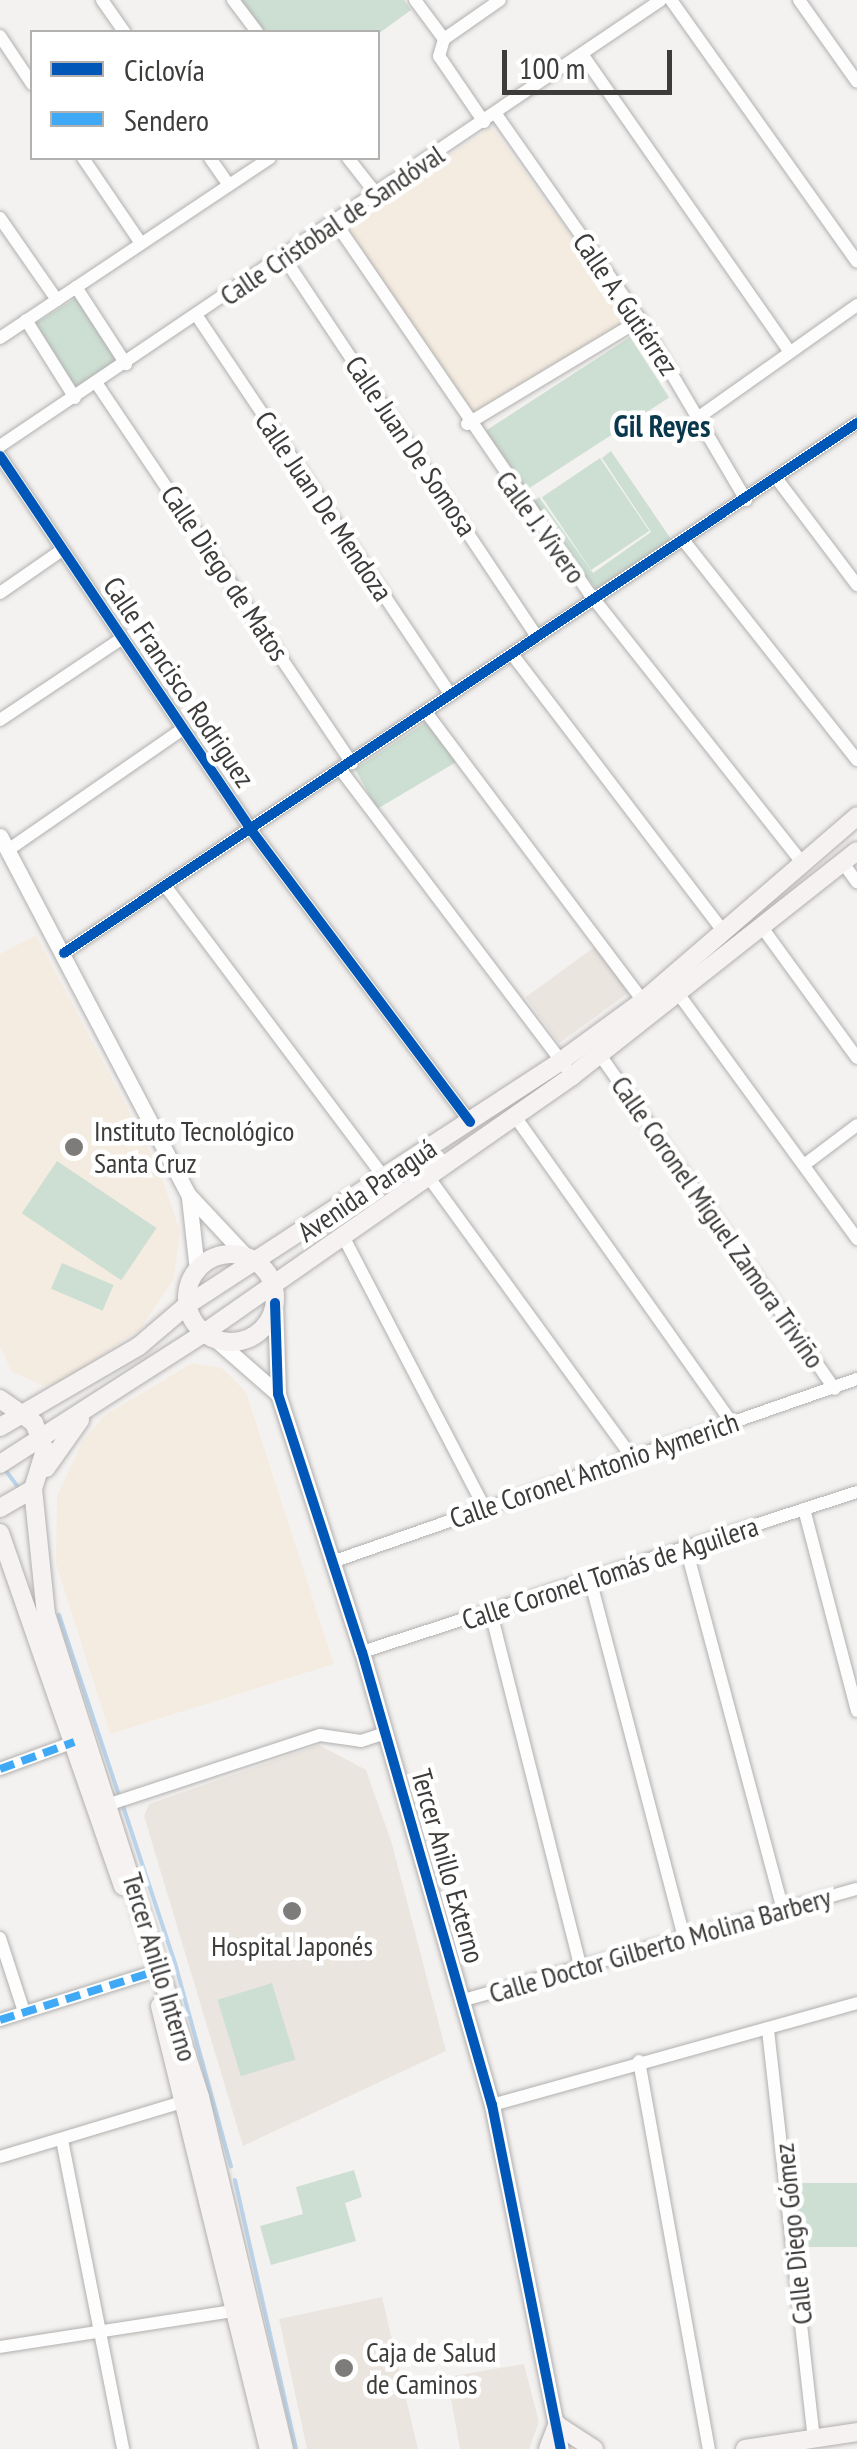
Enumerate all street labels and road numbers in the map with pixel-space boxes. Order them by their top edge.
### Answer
street label: Calle Cristobal de Sandóval [214,138,450,312]
street label: Calle A. Gutiérrez [565,225,687,383]
street label: Calle Juan De Somosa [338,350,484,542]
street label: Calle Juan De Mendoza [248,405,400,607]
street label: Calle J. Vivero [488,463,594,591]
street label: Calle Diego de Matos [154,479,296,667]
street label: Calle Francisco Rodriguez [96,571,262,793]
street label: Calle Coronel Miguel Zamora Triviño [604,1069,832,1375]
street label: Avenida Paraguá [291,1131,443,1249]
street label: Calle Coronel Antonio Aymerich [444,1405,744,1535]
street label: Calle Coronel Tomás de Aguilera [457,1509,763,1637]
street label: Tercer Anillo Externo [404,1765,492,1967]
street label: Tercer Anillo Interno [115,1868,205,2066]
street label: Calle Doctor Gilberto Molina Barbery [485,1880,835,2010]
street label: Calle Diego Gómez [767,2142,819,2326]

